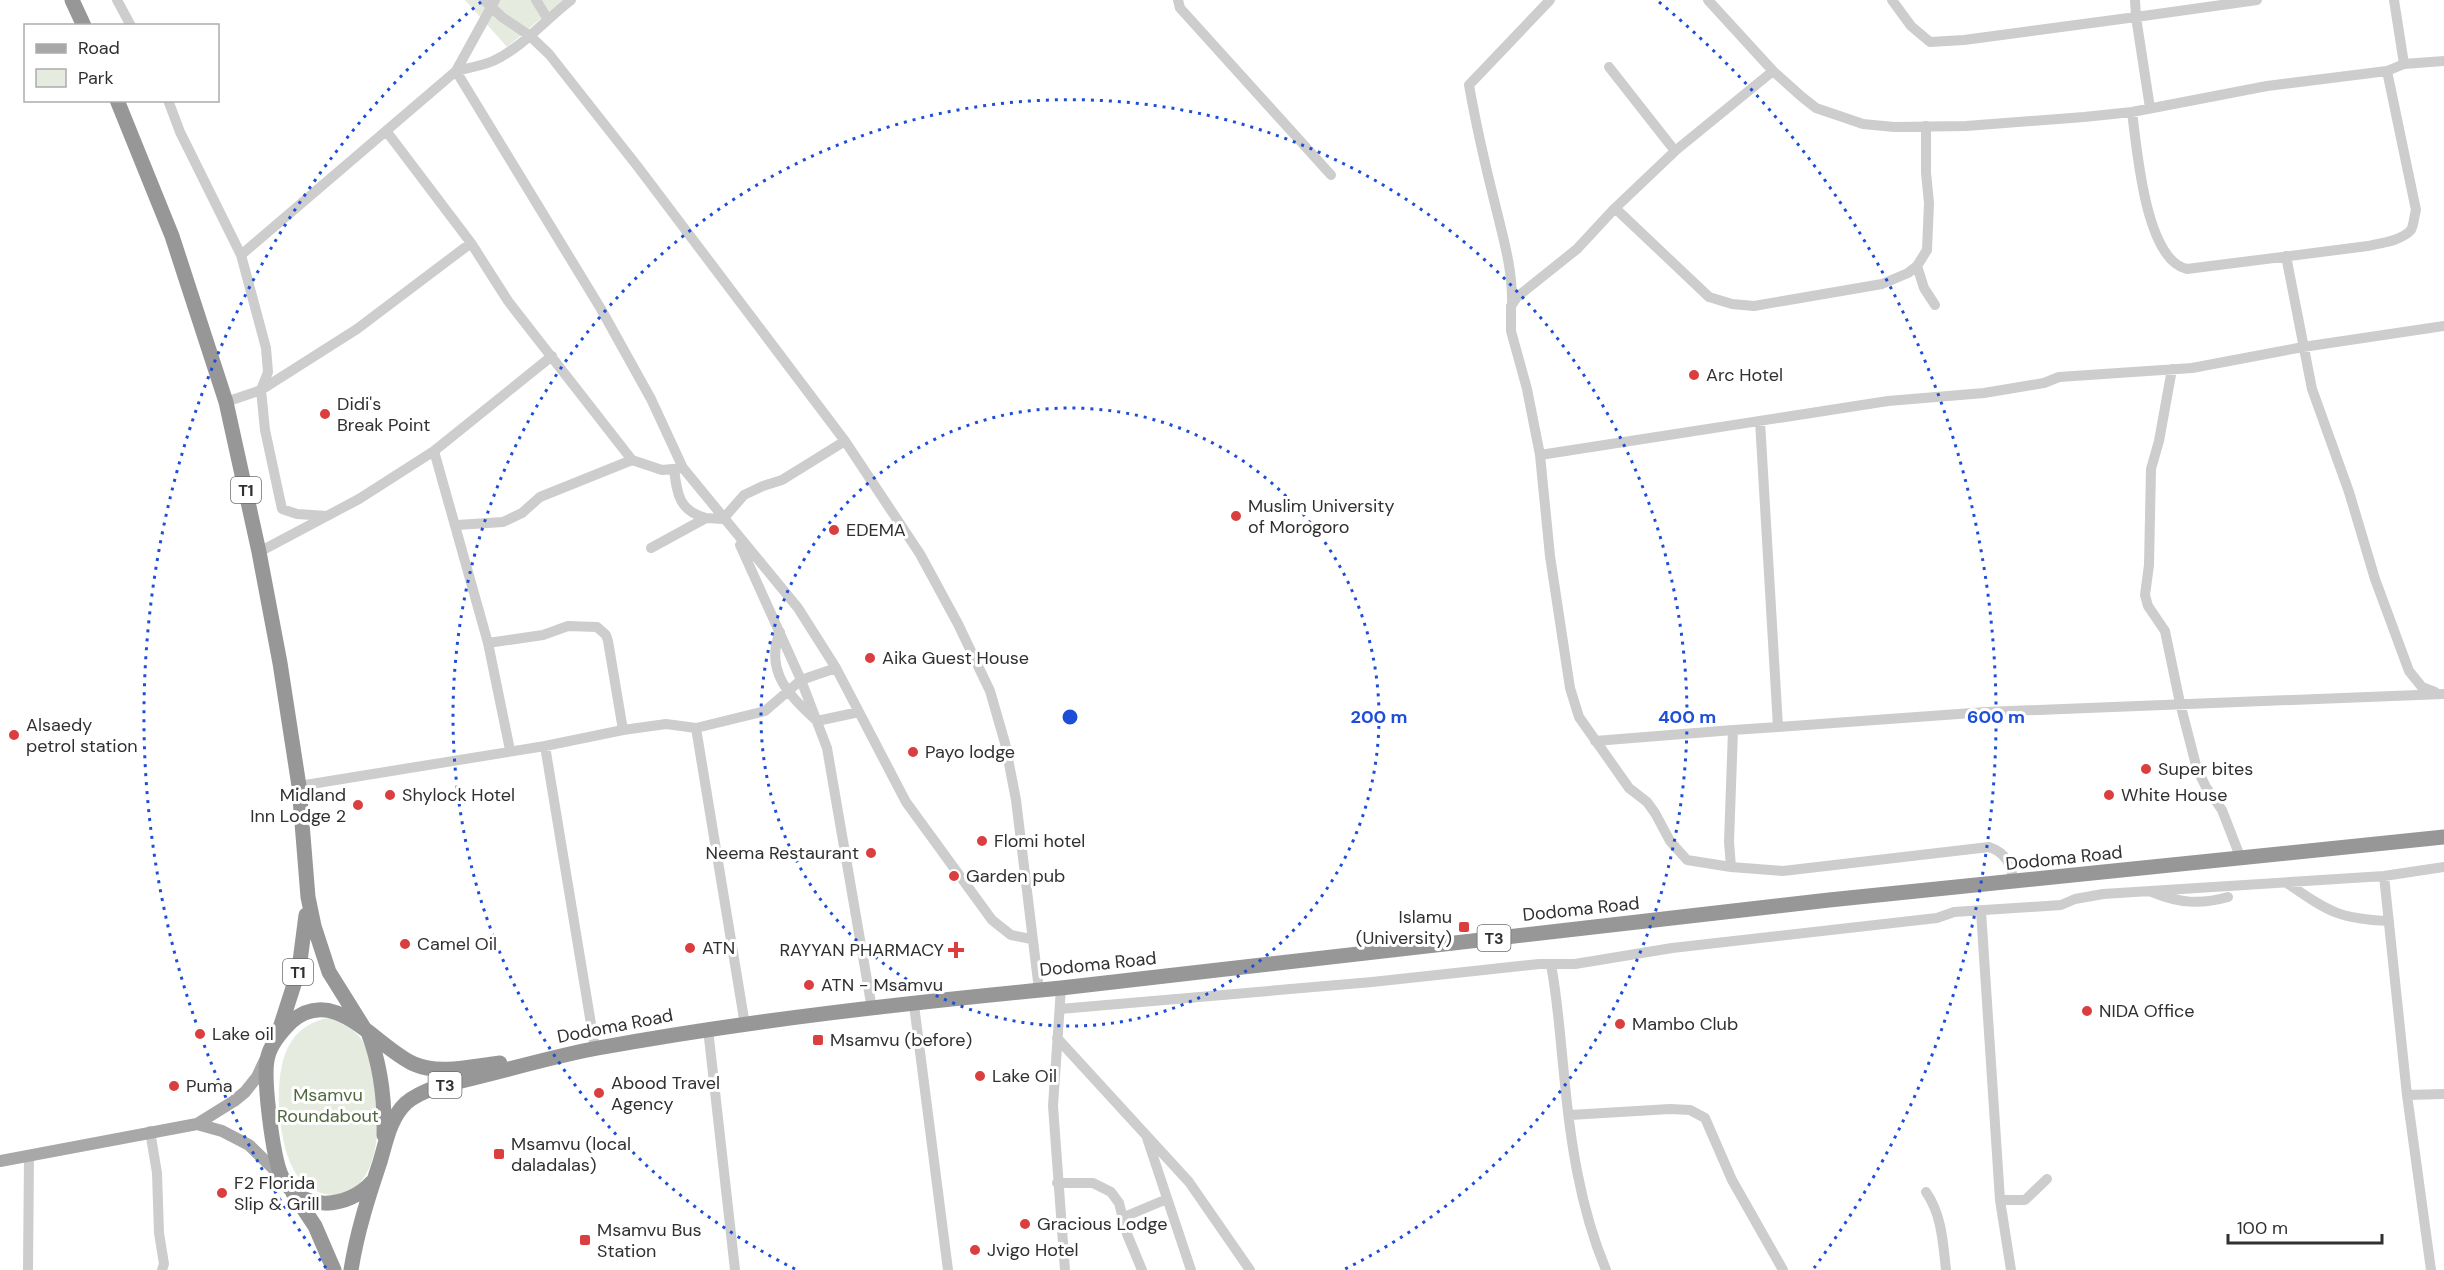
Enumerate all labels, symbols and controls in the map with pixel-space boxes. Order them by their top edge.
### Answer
legend [24,24,219,102]
text: Road [78,36,120,60]
text: Park [78,66,114,90]
place label: Arc Hotel [1706,363,1783,387]
marker: Arc Hotel [1687,368,1701,382]
place label: Didi's Break Point [337,392,430,437]
marker: Didi's Break Point [318,407,332,421]
road number: T1 [231,477,261,503]
place label: Muslim University of Morogoro [1248,494,1394,539]
marker: Muslim University of Morogoro [1229,509,1243,523]
place label: EDEMA [846,518,906,542]
marker: EDEMA [827,523,841,537]
place label: Aika Guest House [882,646,1029,670]
marker: Aika Guest House [863,651,877,665]
text: 200 m [1351,705,1407,729]
text: 400 m [1658,705,1716,729]
text: 600 m [1967,705,2025,729]
centre of rings [1060,707,1080,727]
place label: Alsaedy petrol station [26,713,138,758]
marker: Alsaedy petrol station [7,728,21,742]
place label: Payo lodge [925,740,1015,764]
marker: Payo lodge [906,745,920,759]
place label: Super bites [2158,757,2253,781]
marker: Super bites [2139,762,2153,776]
place label: Midland Inn Lodge 2 [250,783,346,828]
place label: Shylock Hotel [402,783,515,807]
place label: White House [2121,783,2227,807]
marker: Shylock Hotel [383,788,397,802]
marker: White House [2102,788,2116,802]
marker: Midland Inn Lodge 2 [351,798,365,812]
place label: Flomi hotel [994,829,1085,853]
marker: Flomi hotel [975,834,989,848]
street label: Dodoma Road [2004,840,2124,876]
place label: Neema Restaurant [705,841,859,865]
marker: Neema Restaurant [864,846,878,860]
place label: Garden pub [966,864,1065,888]
marker: Garden pub [947,869,961,883]
street label: Dodoma Road [1521,891,1641,927]
place label: Islamu (University) [1356,905,1452,950]
marker: Islamu (University) [1457,920,1471,934]
road number: T3 [1478,925,1510,951]
place label: Camel Oil [417,932,497,956]
place label: ATN [702,936,735,960]
marker: Camel Oil [398,937,412,951]
place label: RAYYAN PHARMACY [779,938,945,962]
marker: ATN [683,941,697,955]
marker: RAYYAN PHARMACY [949,943,963,957]
street label: Dodoma Road [1038,946,1158,982]
road number: T1 [283,959,313,985]
place label: ATN - Msamvu [821,973,943,997]
marker: ATN - Msamvu [802,978,816,992]
place label: NIDA Office [2099,999,2195,1023]
street label: Dodoma Road [555,1003,675,1049]
marker: NIDA Office [2080,1004,2094,1018]
place label: Mambo Club [1632,1012,1738,1036]
marker: Mambo Club [1613,1017,1627,1031]
place label: Lake oil [212,1022,274,1046]
marker: Lake oil [193,1027,207,1041]
place label: Msamvu (before) [830,1028,972,1052]
marker: Msamvu (before) [811,1033,825,1047]
place label: Lake Oil [992,1064,1057,1088]
marker: Lake Oil [973,1069,987,1083]
place label: Abood Travel Agency [611,1071,720,1116]
road number: T3 [428,1072,462,1098]
place label: Puma [186,1074,233,1098]
marker: Puma [167,1079,181,1093]
park label: Msamvu Roundabout [277,1083,379,1128]
marker: Abood Travel Agency [592,1086,606,1100]
place label: Msamvu (local daladalas) [511,1132,631,1177]
marker: Msamvu (local daladalas) [492,1147,506,1161]
place label: F2 Florida Slip & Grill [234,1171,319,1216]
marker: F2 Florida Slip & Grill [215,1186,229,1200]
scale bar [2228,1207,2382,1245]
place label: Gracious Lodge [1037,1212,1168,1236]
text: 100 m [2237,1216,2288,1240]
marker: Gracious Lodge [1018,1217,1032,1231]
place label: Msamvu Bus Station [597,1218,702,1263]
marker: Msamvu Bus Station [578,1233,592,1247]
place label: Jvigo Hotel [987,1238,1079,1262]
marker: Jvigo Hotel [968,1243,982,1257]

